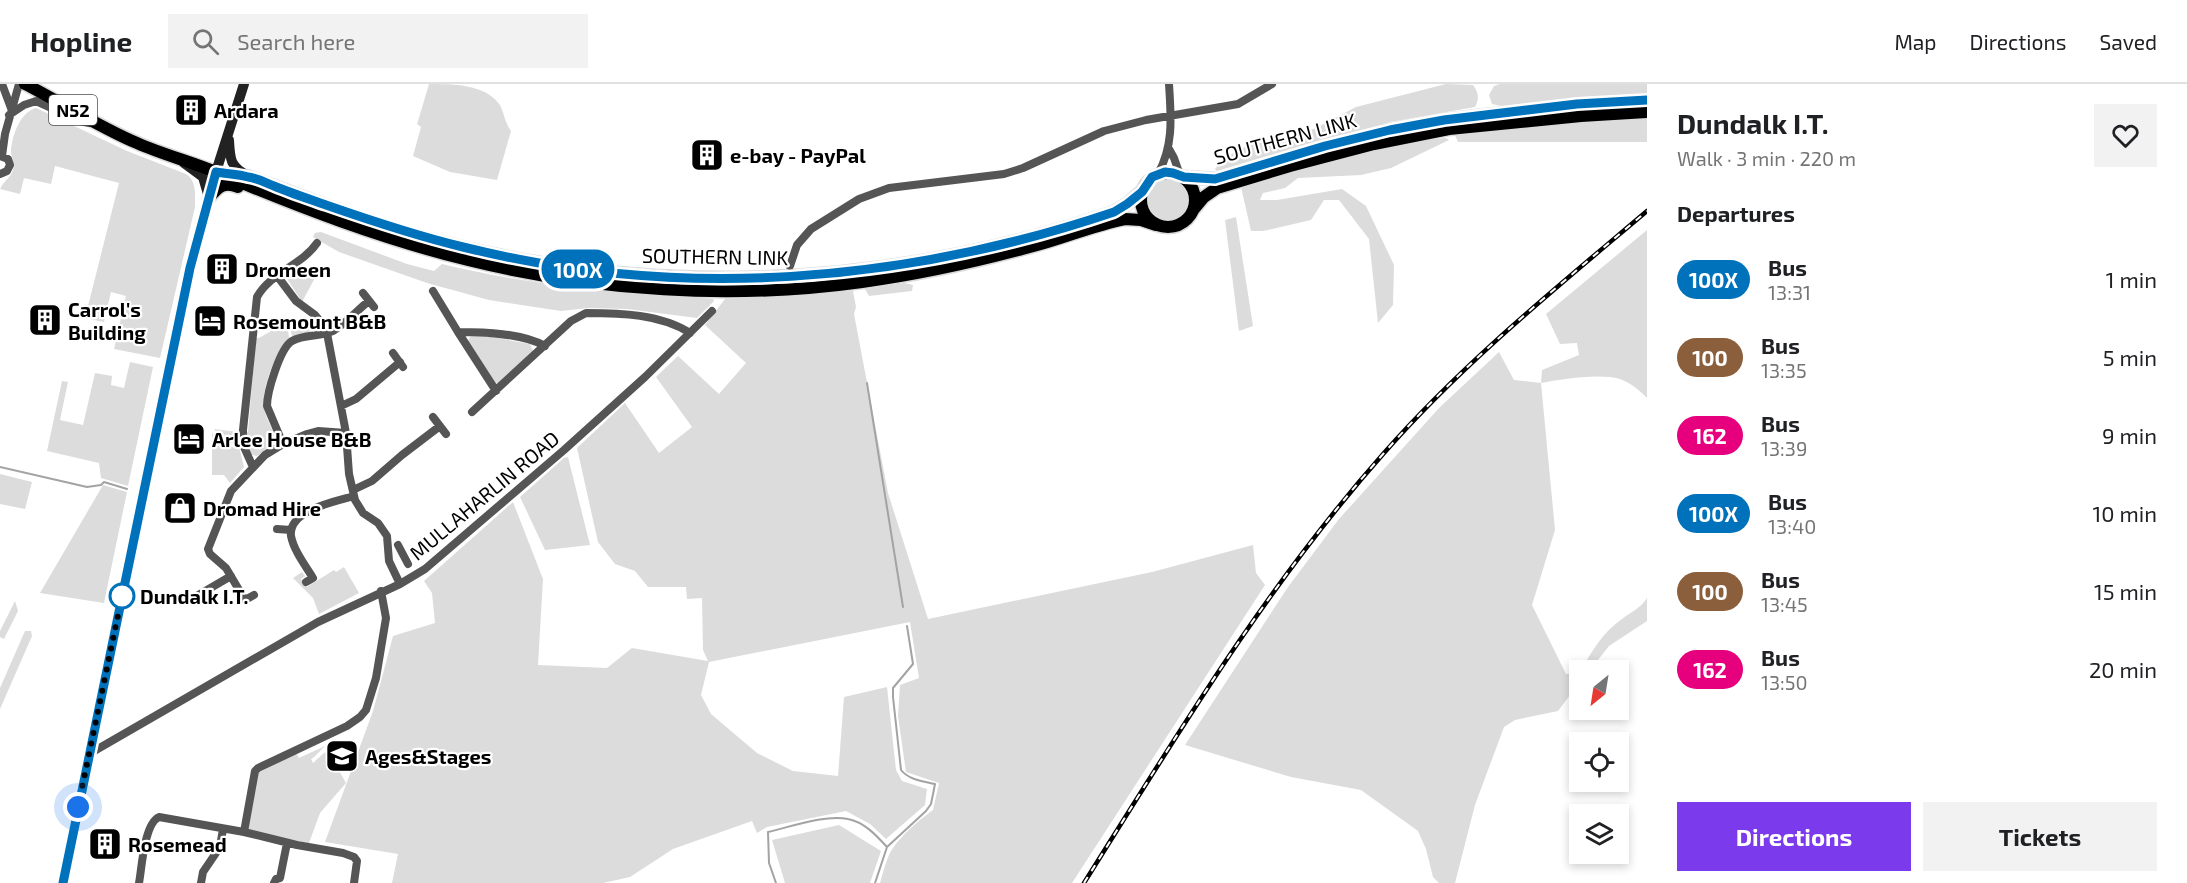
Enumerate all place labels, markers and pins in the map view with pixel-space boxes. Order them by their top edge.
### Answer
building icon: Ardara [173,92,209,128]
place label: Ardara [214,98,279,122]
building icon: e-bay - PayPal [689,137,725,173]
place label: e-bay - PayPal [730,143,866,168]
building icon: Dromeen [204,251,240,287]
place label: Dromeen [245,257,331,281]
place label: Carrol's Building [68,297,146,344]
building icon: Carrol's Building [27,302,63,338]
hotel icon: Rosemount B&B [192,303,228,339]
place label: Rosemount B&B [233,309,386,333]
hotel icon: Arlee House B&B [171,421,207,457]
place label: Arlee House B&B [212,427,372,451]
shop icon: Dromad Hire [162,490,198,526]
place label: Dromad Hire [203,496,321,520]
marker: Dundalk I.T. [109,583,135,609]
place label: Dundalk I.T. [140,584,248,608]
school or university icon: Ages&Stages [324,738,360,774]
place label: Ages&Stages [365,744,491,768]
building icon: Rosemead [87,826,123,862]
place label: Rosemead [128,832,227,856]

